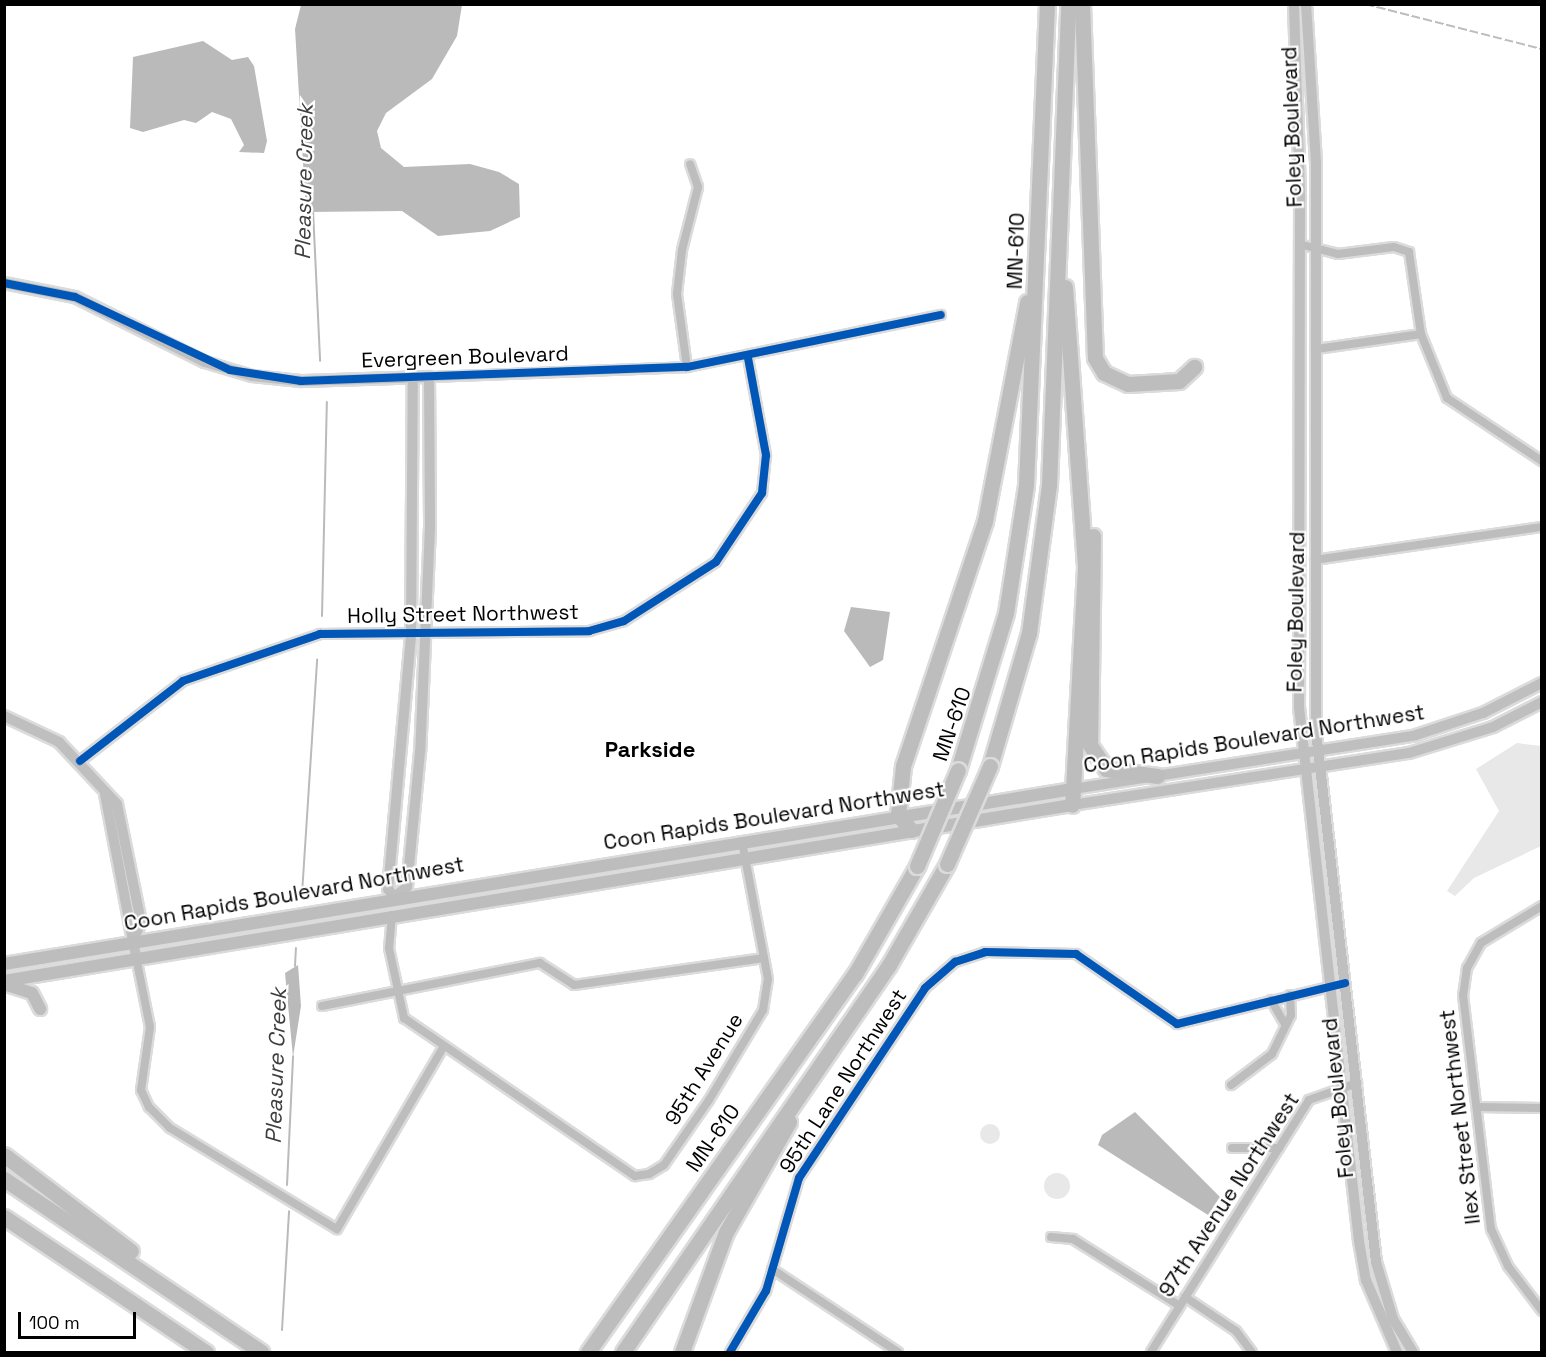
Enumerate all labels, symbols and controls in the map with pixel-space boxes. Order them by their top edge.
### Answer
street label: Foley Boulevard [1277,46,1307,208]
water label: Pleasure Creek [289,104,319,260]
street label: MN-610 [1002,212,1030,290]
street label: Evergreen Boulevard [361,341,569,373]
street label: Foley Boulevard [1282,531,1310,693]
street label: Holly Street Northwest [347,599,579,629]
street label: MN-610 [928,684,976,764]
street label: Coon Rapids Boulevard Northwest [1082,700,1426,778]
district label: Parkside [605,737,695,763]
street label: Coon Rapids Boulevard Northwest [602,777,946,855]
street label: Coon Rapids Boulevard Northwest [122,852,466,936]
street label: 95th Lane Northwest [774,984,912,1178]
water label: Pleasure Creek [260,988,292,1144]
street label: 95th Avenue [660,1008,748,1130]
street label: Ilex Street Northwest [1434,1008,1486,1226]
street label: Foley Boulevard [1317,1017,1359,1179]
street label: 97th Avenue Northwest [1153,1088,1305,1302]
street label: MN-610 [681,1099,745,1177]
scale bar [21,1300,140,1338]
text: 100 m [29,1311,80,1334]

